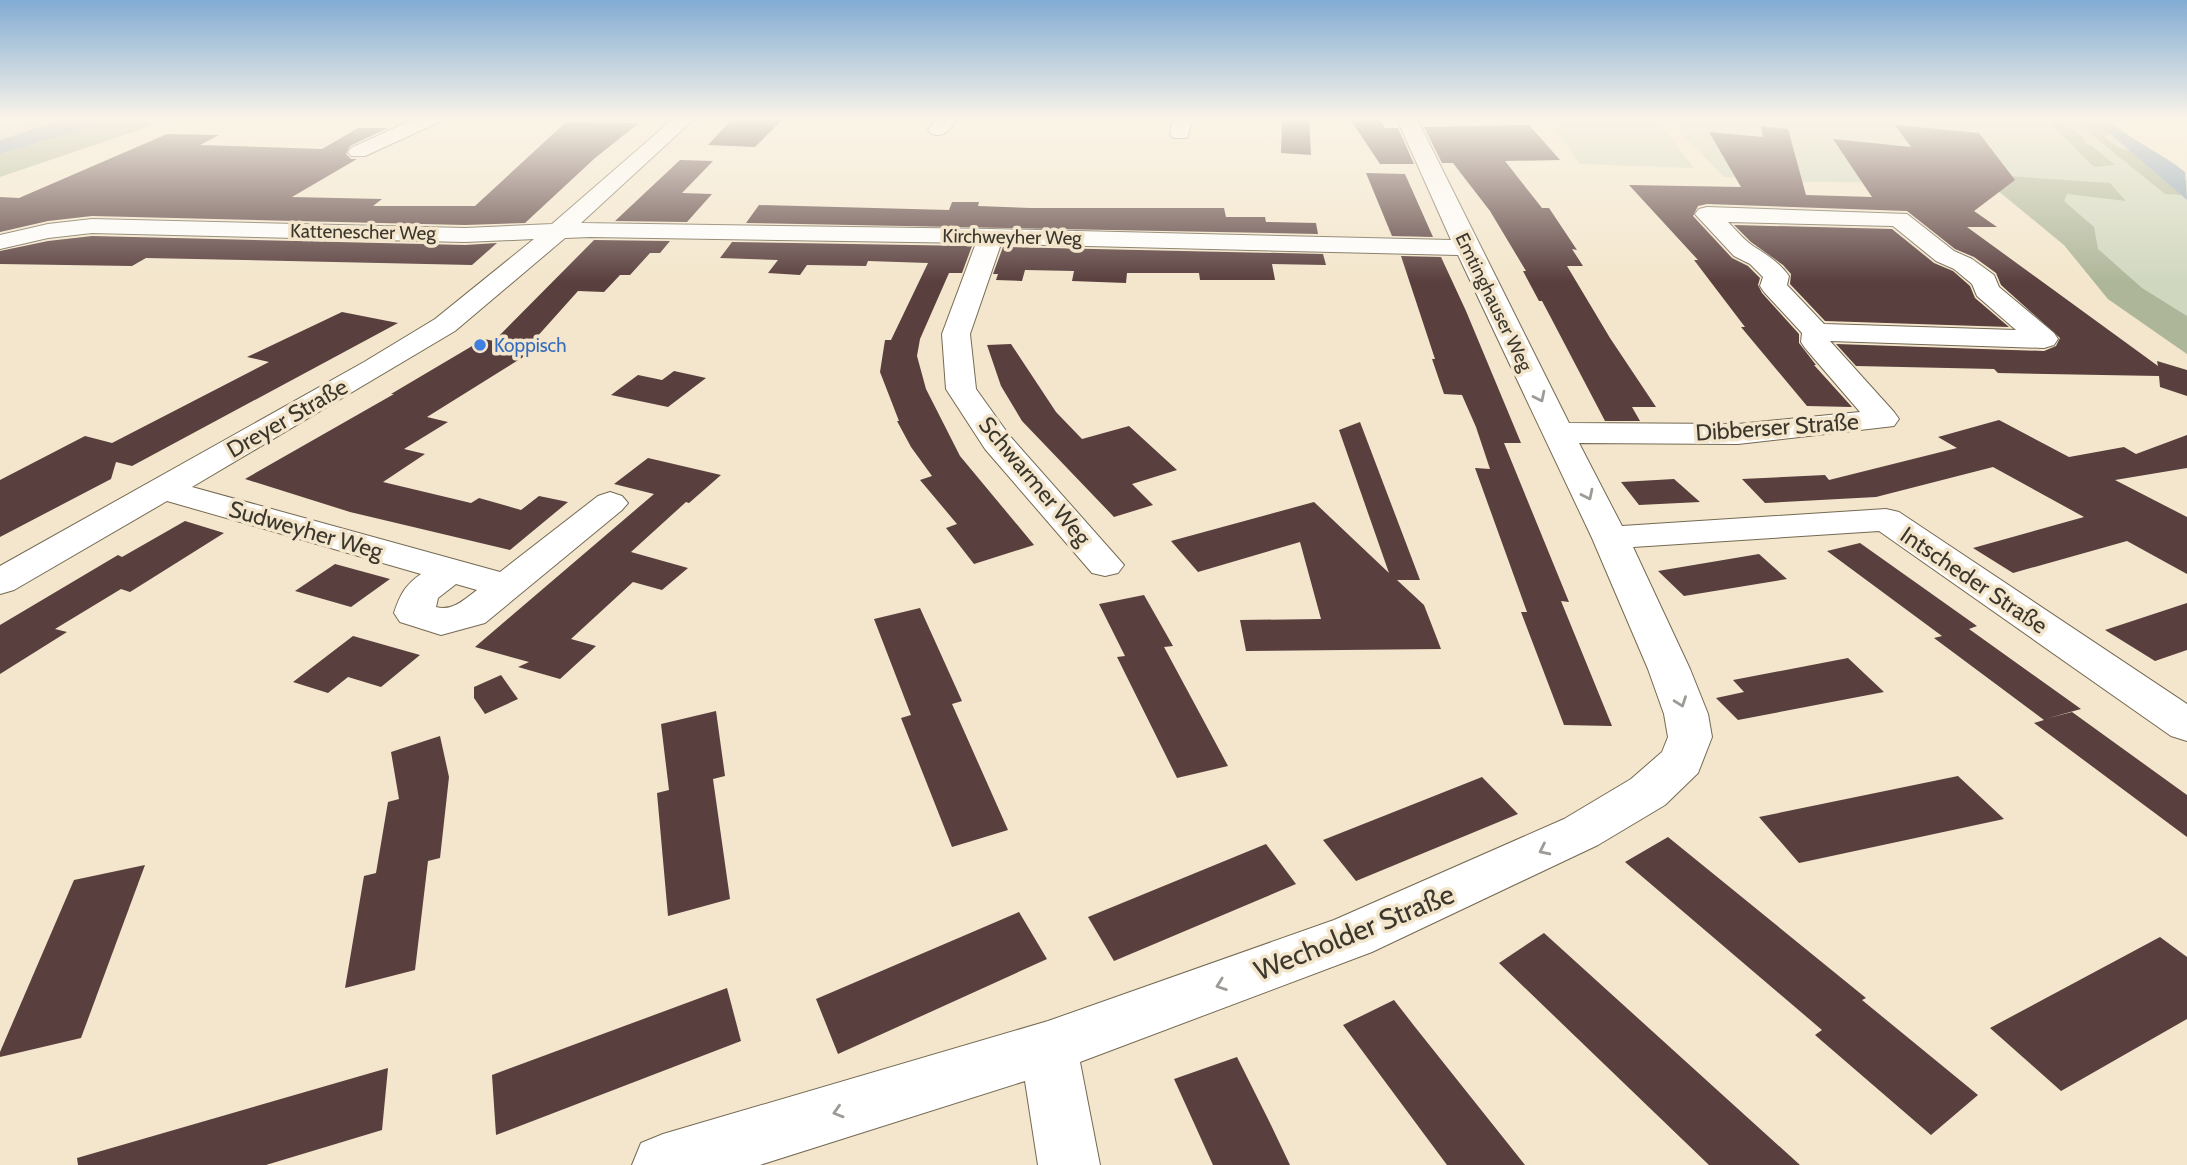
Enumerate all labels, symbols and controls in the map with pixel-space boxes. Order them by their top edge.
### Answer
street label: Kattenescher Weg [290,219,437,245]
street label: Kirchweyher Weg [942,224,1082,250]
street label: Emtinghauser Weg [1451,229,1538,375]
place label: Koppisch [494,334,567,357]
marker: Koppisch [472,337,488,353]
street label: Dreyer Straße [222,372,353,464]
one-way arrow [1532,390,1546,402]
street label: Dibberser Straße [1694,407,1860,447]
street label: Schwarmer Weg [973,411,1097,552]
one-way arrow [1580,488,1594,500]
street label: Sudweyher Weg [226,495,387,565]
street label: Intscheder Straße [1895,521,2053,640]
one-way arrow [1673,695,1687,707]
one-way arrow [1539,842,1551,856]
street label: Wecholder Straße [1249,876,1459,988]
one-way arrow [1216,977,1228,991]
one-way arrow [832,1104,844,1119]

